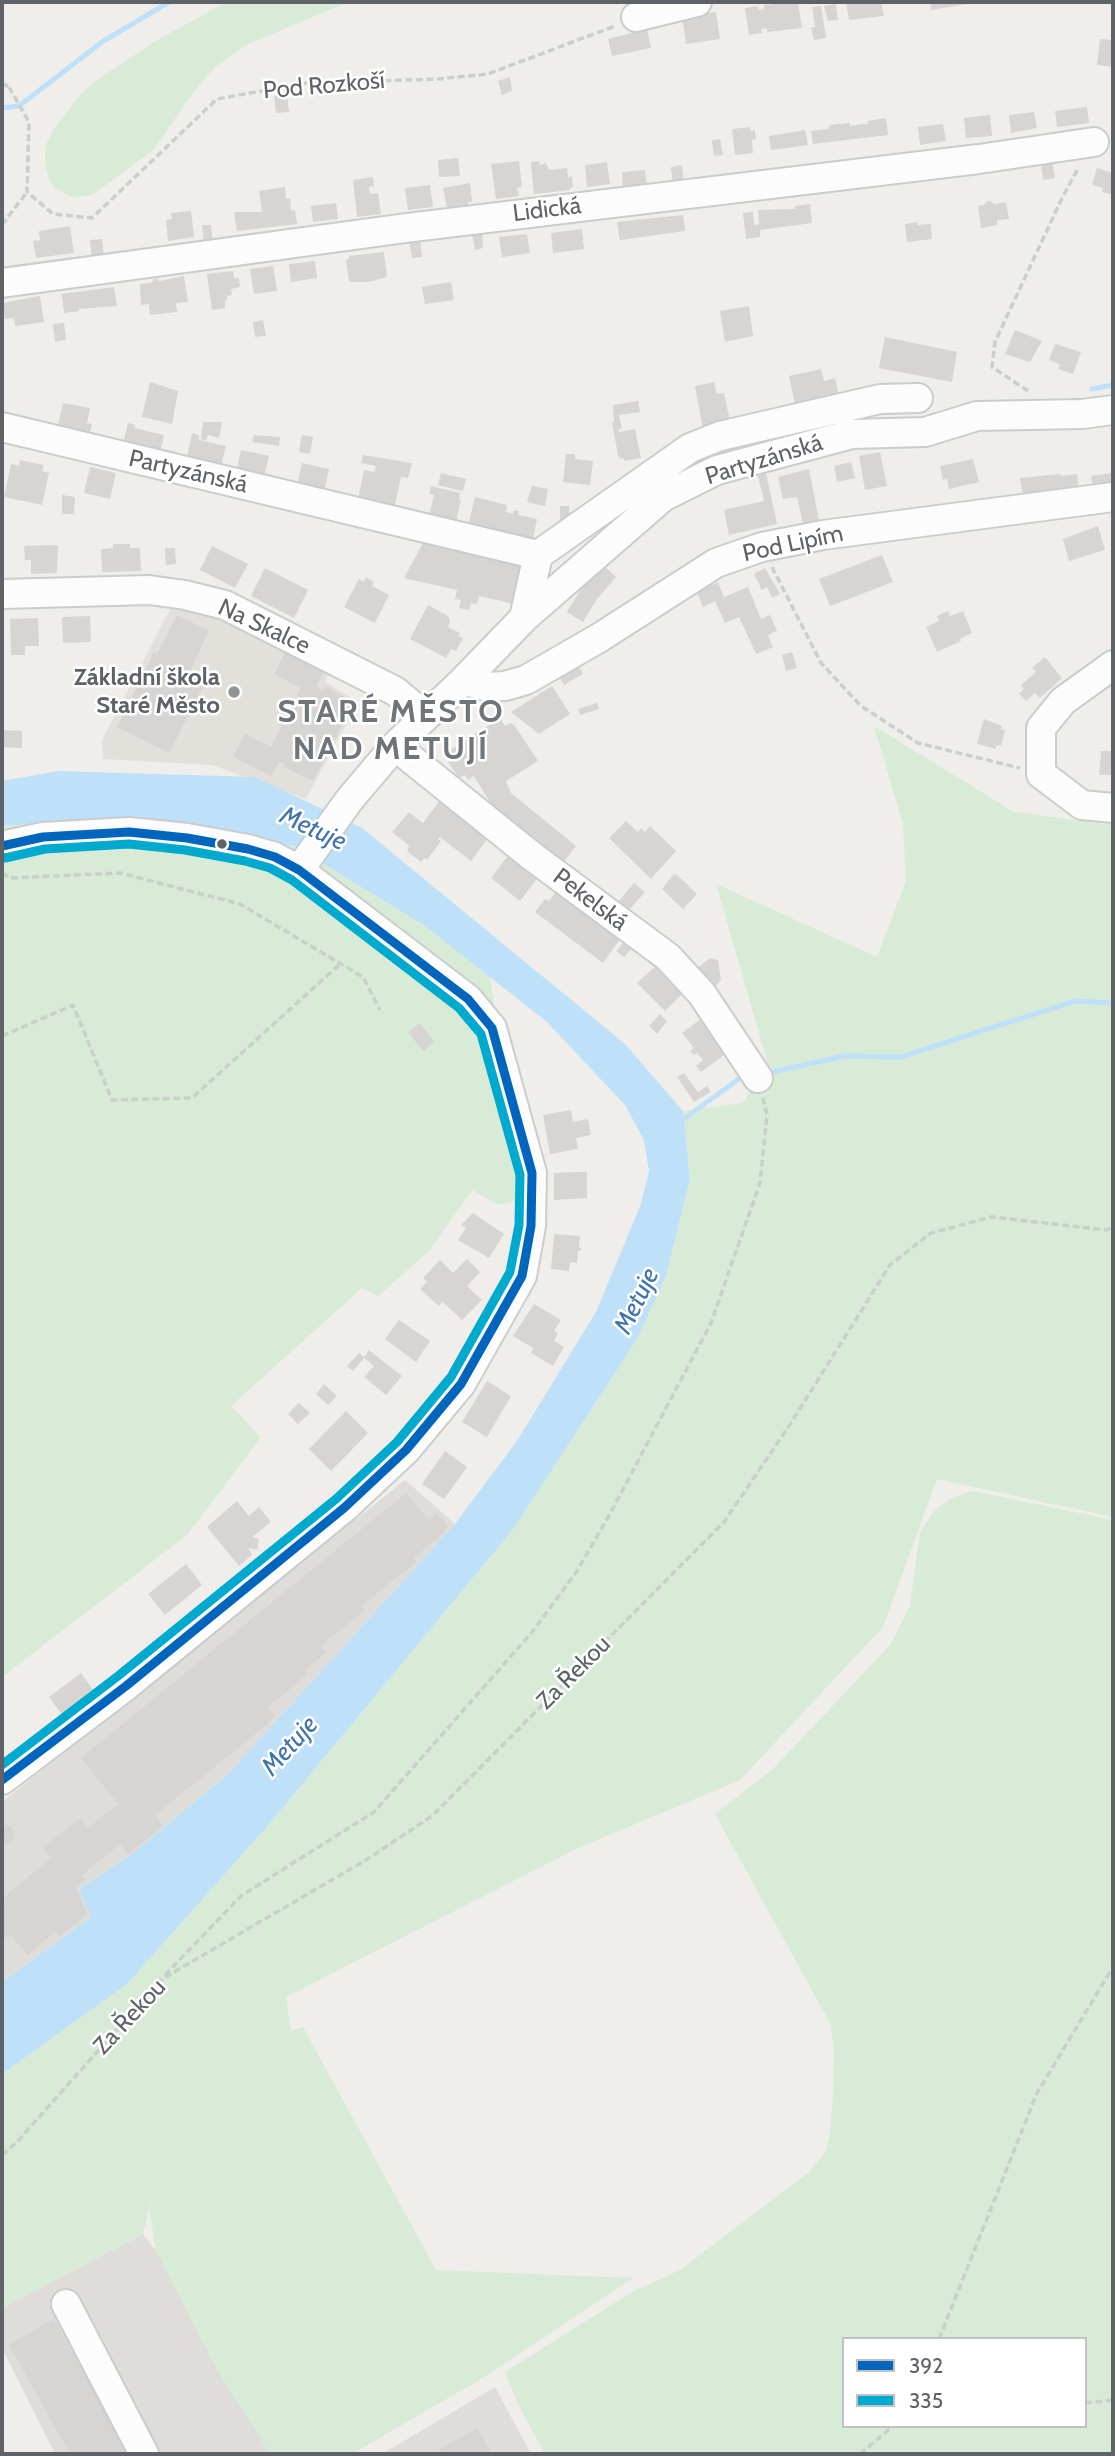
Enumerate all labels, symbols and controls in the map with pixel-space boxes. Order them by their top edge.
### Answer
street label: Pod Rozkoší [262,66,386,106]
street label: Lidická [511,192,583,228]
street label: Partyzánská [702,429,826,491]
street label: Partyzánská [126,444,250,500]
street label: Pod Lipím [740,519,846,569]
street label: Na Skalce [213,593,315,661]
place label: Základní škola Staré Město [74,664,220,720]
marker: Základní škola Staré Město [226,684,242,700]
district label: STARÉ MĚSTO NAD METUJÍ [279,694,503,769]
water label: Metuje [275,800,351,858]
unlabelled marker [215,837,229,851]
street label: Pekelská [547,863,633,937]
water label: Metuje [608,1263,666,1339]
street label: Za Řekou [531,1630,617,1716]
water label: Metuje [255,1710,325,1782]
street label: Za Řekou [88,1973,172,2061]
legend [842,2337,1087,2428]
text: 392 [909,2353,943,2378]
text: 335 [909,2388,943,2413]

